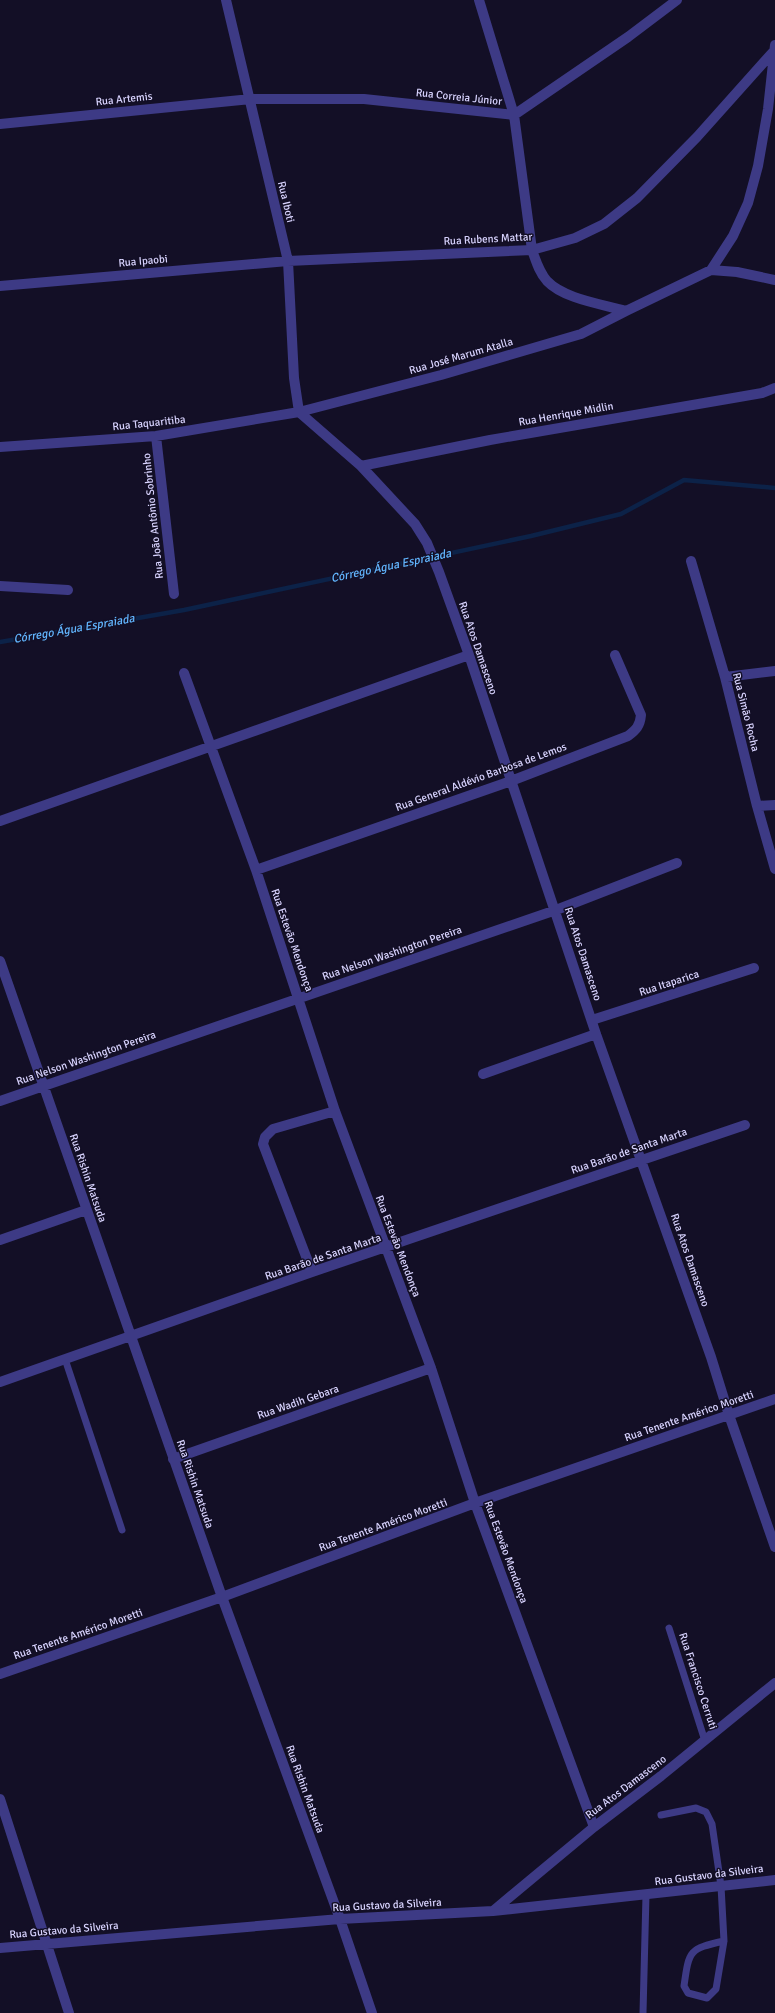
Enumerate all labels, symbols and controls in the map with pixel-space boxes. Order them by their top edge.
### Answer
street label: Rua Correia Júnior [415,86,503,108]
street label: Rua Artemis [95,90,153,108]
street label: Rua Iboti [275,180,297,224]
street label: Rua Rubens Mattar [443,230,533,248]
street label: Rua Ipaobi [118,252,168,270]
street label: Rua José Marum Atalla [408,335,515,377]
street label: Rua Henrique Midlin [518,399,614,429]
street label: Rua Taquaritiba [112,413,187,433]
street label: Rua João Antônio Sobrinho [140,452,166,580]
water label: Córrego Água Espraiada [329,546,453,586]
street label: Rua Atos Damasceno [456,600,500,697]
water label: Córrego Água Espraiada [12,611,137,647]
street label: Rua Simão Rocha [730,671,762,753]
street label: Rua General Aldévio Barbosa de Lemos [394,740,569,814]
street label: Rua Estevão Mendonça [268,887,316,994]
street label: Rua Atos Damasceno [562,906,604,1003]
street label: Rua Nelson Washington Pereira [320,923,464,983]
street label: Rua Itaparica [637,967,701,999]
street label: Rua Nelson Washington Pereira [14,1028,158,1088]
street label: Rua Barão de Santa Marta [569,1125,689,1177]
street label: Rua Rishin Matsuda [67,1132,109,1224]
street label: Rua Estevão Mendonça [373,1193,424,1299]
street label: Rua Atos Damasceno [668,1212,712,1309]
street label: Rua Barão de Santa Marta [263,1231,383,1283]
street label: Rua Wadih Gebara [255,1382,341,1422]
street label: Rua Tenente Américo Moretti [623,1388,755,1444]
street label: Rua Rishin Matsuda [174,1438,216,1530]
street label: Rua Tenente Américo Moretti [317,1496,449,1554]
street label: Rua Estevão Mendonça [481,1499,531,1605]
street label: Rua Tenente Américo Moretti [12,1606,144,1662]
street label: Rua Francisco Cerruti [676,1631,720,1731]
street label: Rua Rishin Matsuda [283,1743,327,1835]
street label: Rua Atos Damasceno [583,1752,669,1822]
street label: Rua Gustavo da Silveira [654,1862,765,1888]
street label: Rua Gustavo da Silveira [332,1896,442,1914]
street label: Rua Gustavo da Silveira [9,1919,120,1941]

